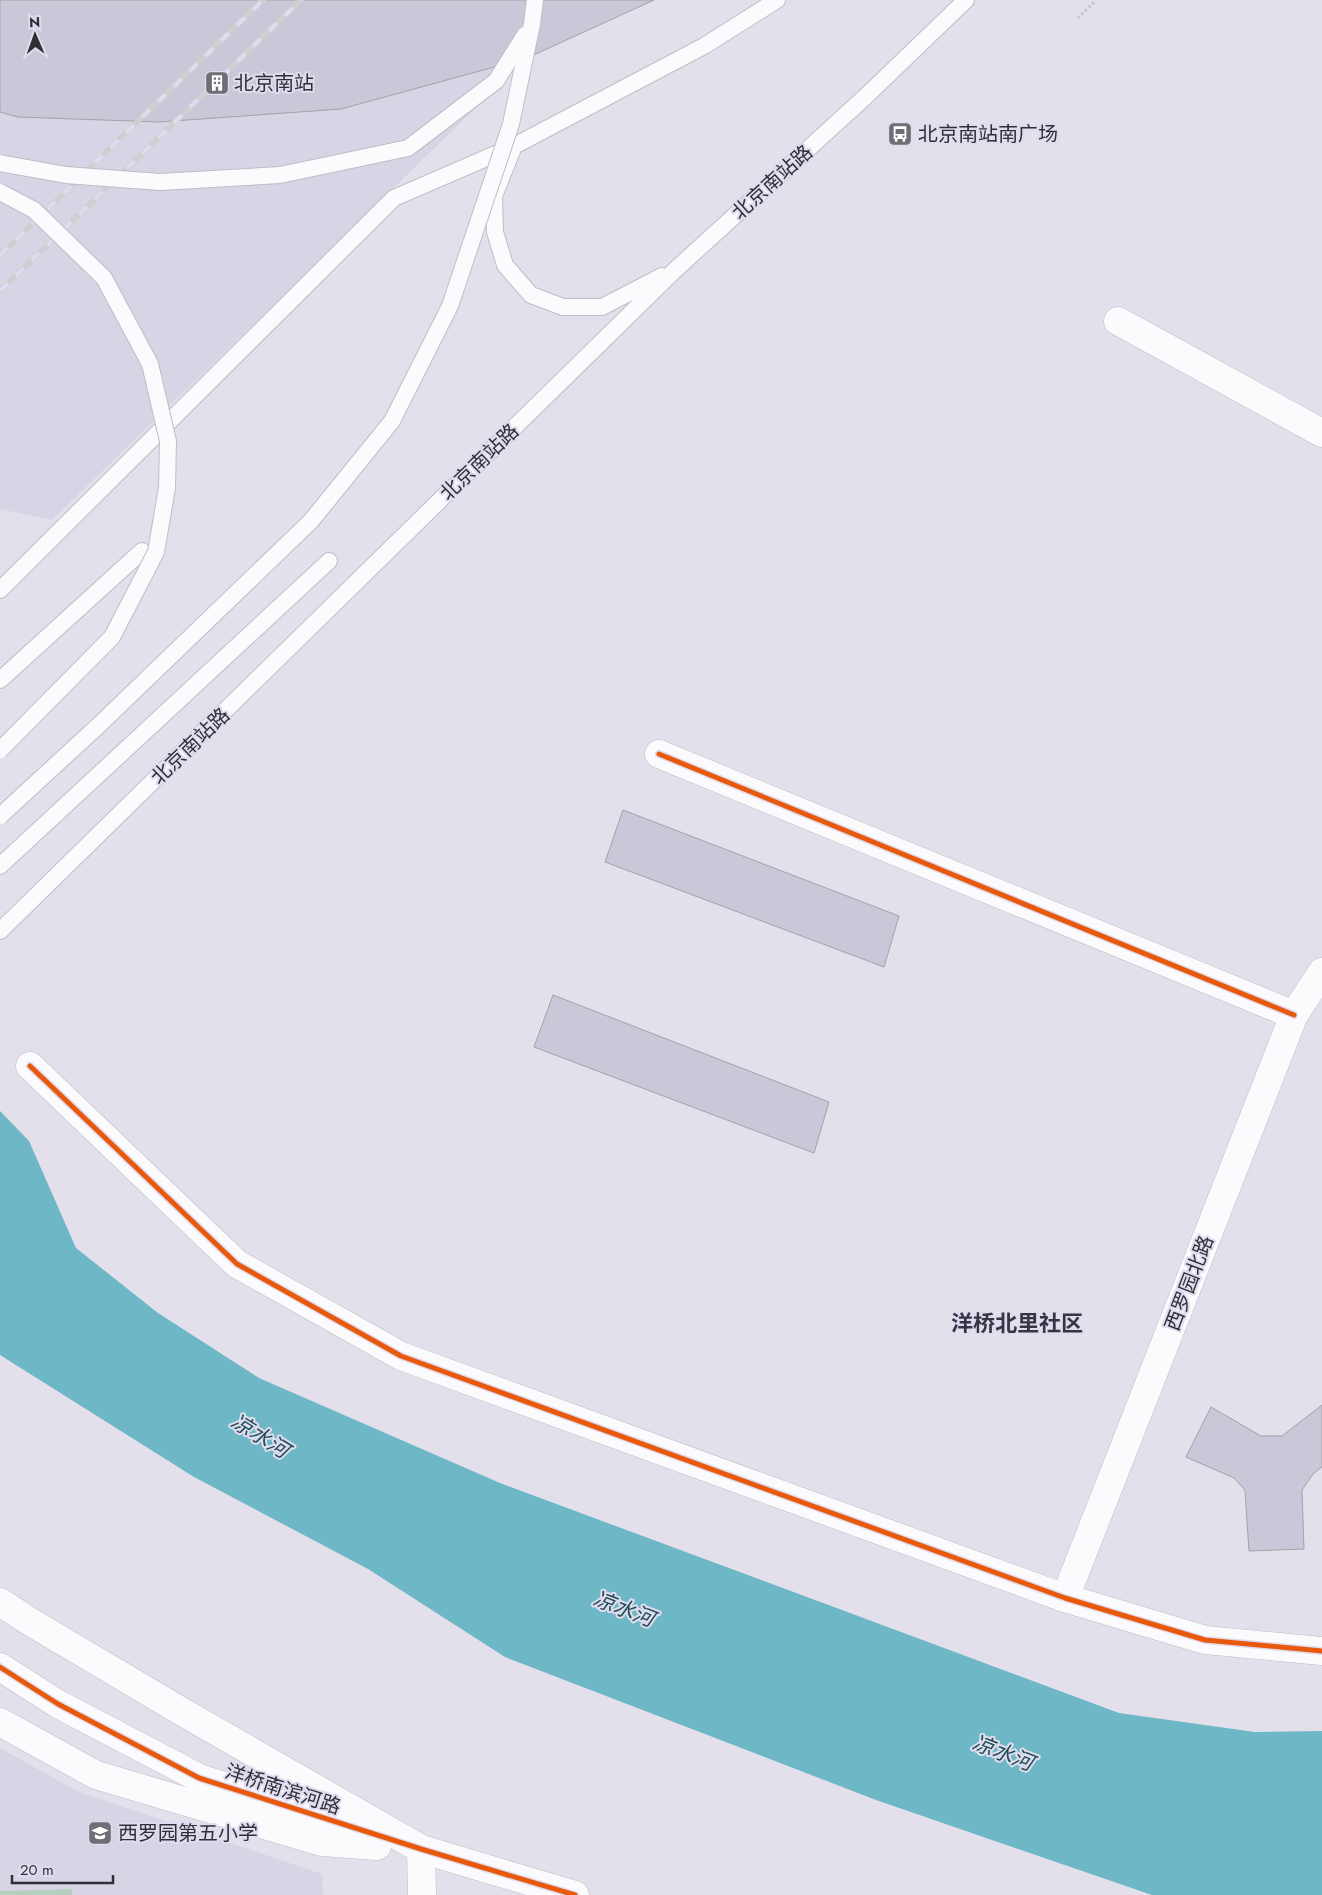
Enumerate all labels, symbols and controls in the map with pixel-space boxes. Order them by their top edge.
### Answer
north arrow [10,10,60,60]
text: N [29,12,40,32]
place label: 北京南站 [234,69,314,98]
building icon: 北京南站 [204,70,230,96]
place label: 北京南站南广场 [918,120,1058,149]
bus stop icon: 北京南站南广场 [887,121,913,147]
street label: 北京南站路 [725,138,819,227]
street label: 北京南站路 [433,417,525,508]
street label: 北京南站路 [144,701,236,792]
street label: 西罗园北路 [1158,1231,1221,1335]
district label: 洋桥北里社区 [951,1307,1083,1339]
water label: 凉水河 [225,1407,298,1468]
water label: 凉水河 [589,1584,663,1636]
water label: 凉水河 [968,1728,1042,1780]
street label: 洋桥南滨河路 [221,1757,344,1822]
place label: 西罗园第五小学 [118,1819,258,1848]
school or university icon: 西罗园第五小学 [87,1820,113,1846]
scale bar [12,1852,114,1884]
text: 20 m [20,1859,54,1881]

